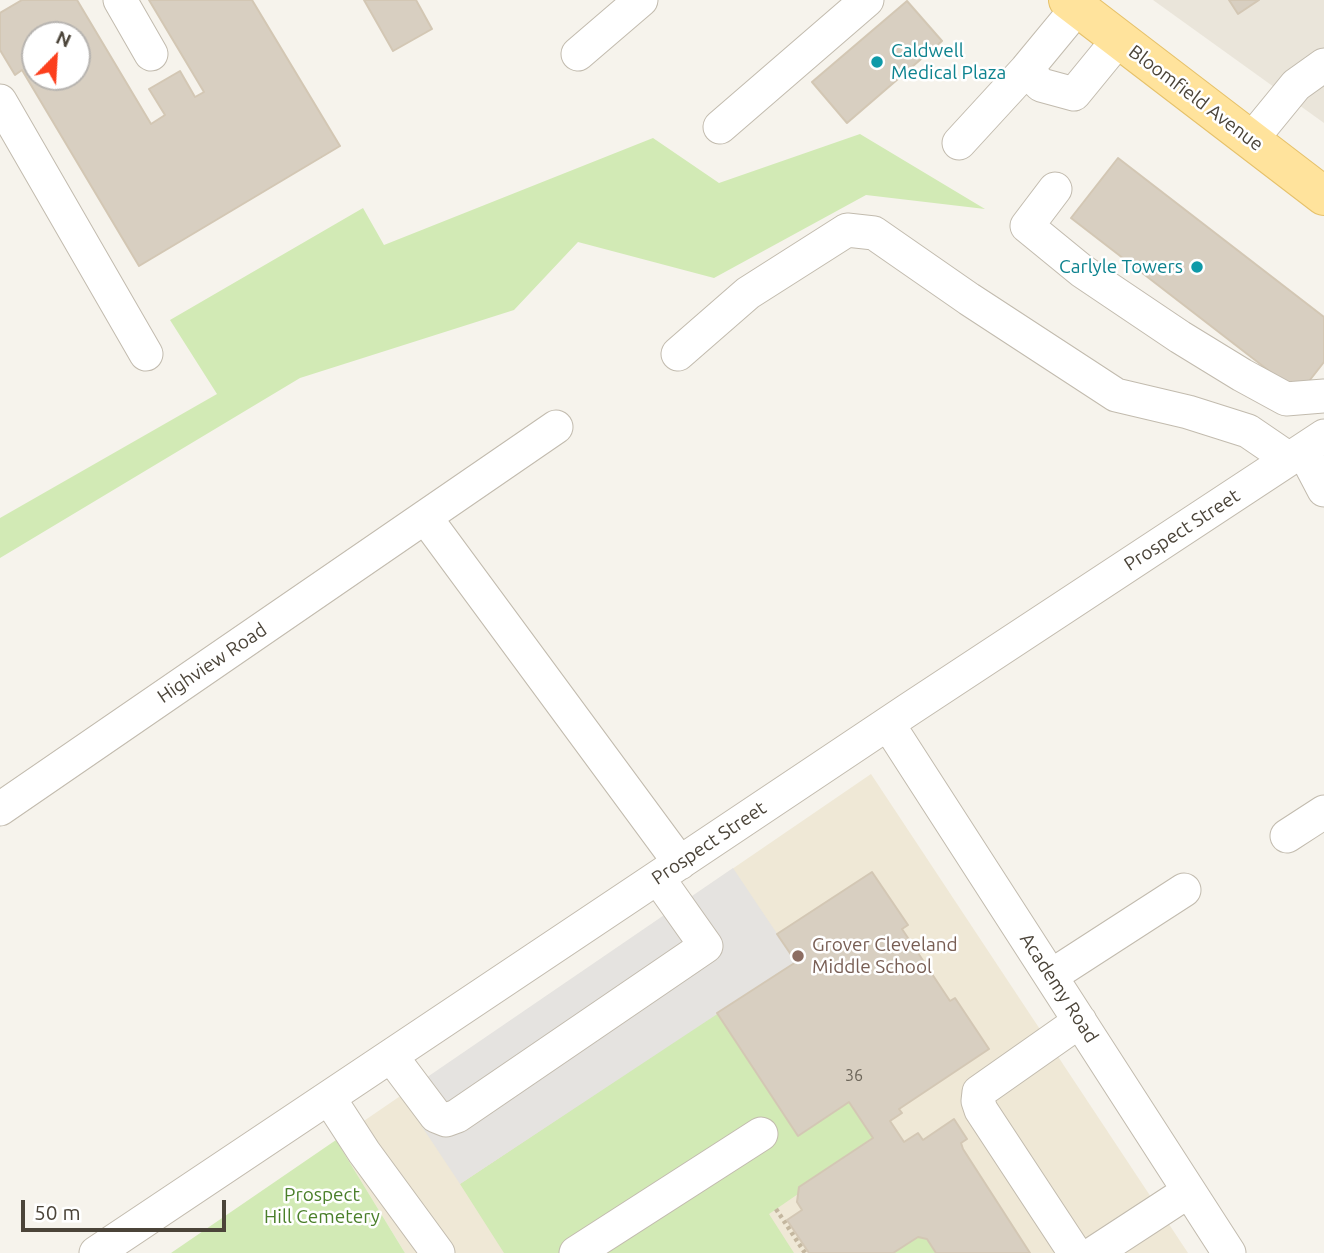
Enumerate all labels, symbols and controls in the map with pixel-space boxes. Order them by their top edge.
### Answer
north arrow [21,21,91,91]
text: N [53,26,75,52]
place label: Caldwell Medical Plaza [891,40,1006,84]
street label: Bloomfield Avenue [1124,40,1268,156]
marker: Caldwell Medical Plaza [869,54,885,70]
place label: Carlyle Towers [1059,256,1183,278]
marker: Carlyle Towers [1189,259,1205,275]
street label: Prospect Street [1120,484,1244,576]
street label: Highview Road [153,618,271,708]
street label: Prospect Street [647,796,771,890]
street label: Academy Road [1015,929,1103,1047]
place label: Grover Cleveland Middle School [812,934,958,978]
marker: Grover Cleveland Middle School [790,948,806,964]
house number: 36 [845,1066,863,1086]
park label: Prospect Hill Cemetery [264,1184,380,1228]
scale bar [24,1186,229,1230]
text: 50 m [34,1200,81,1224]

